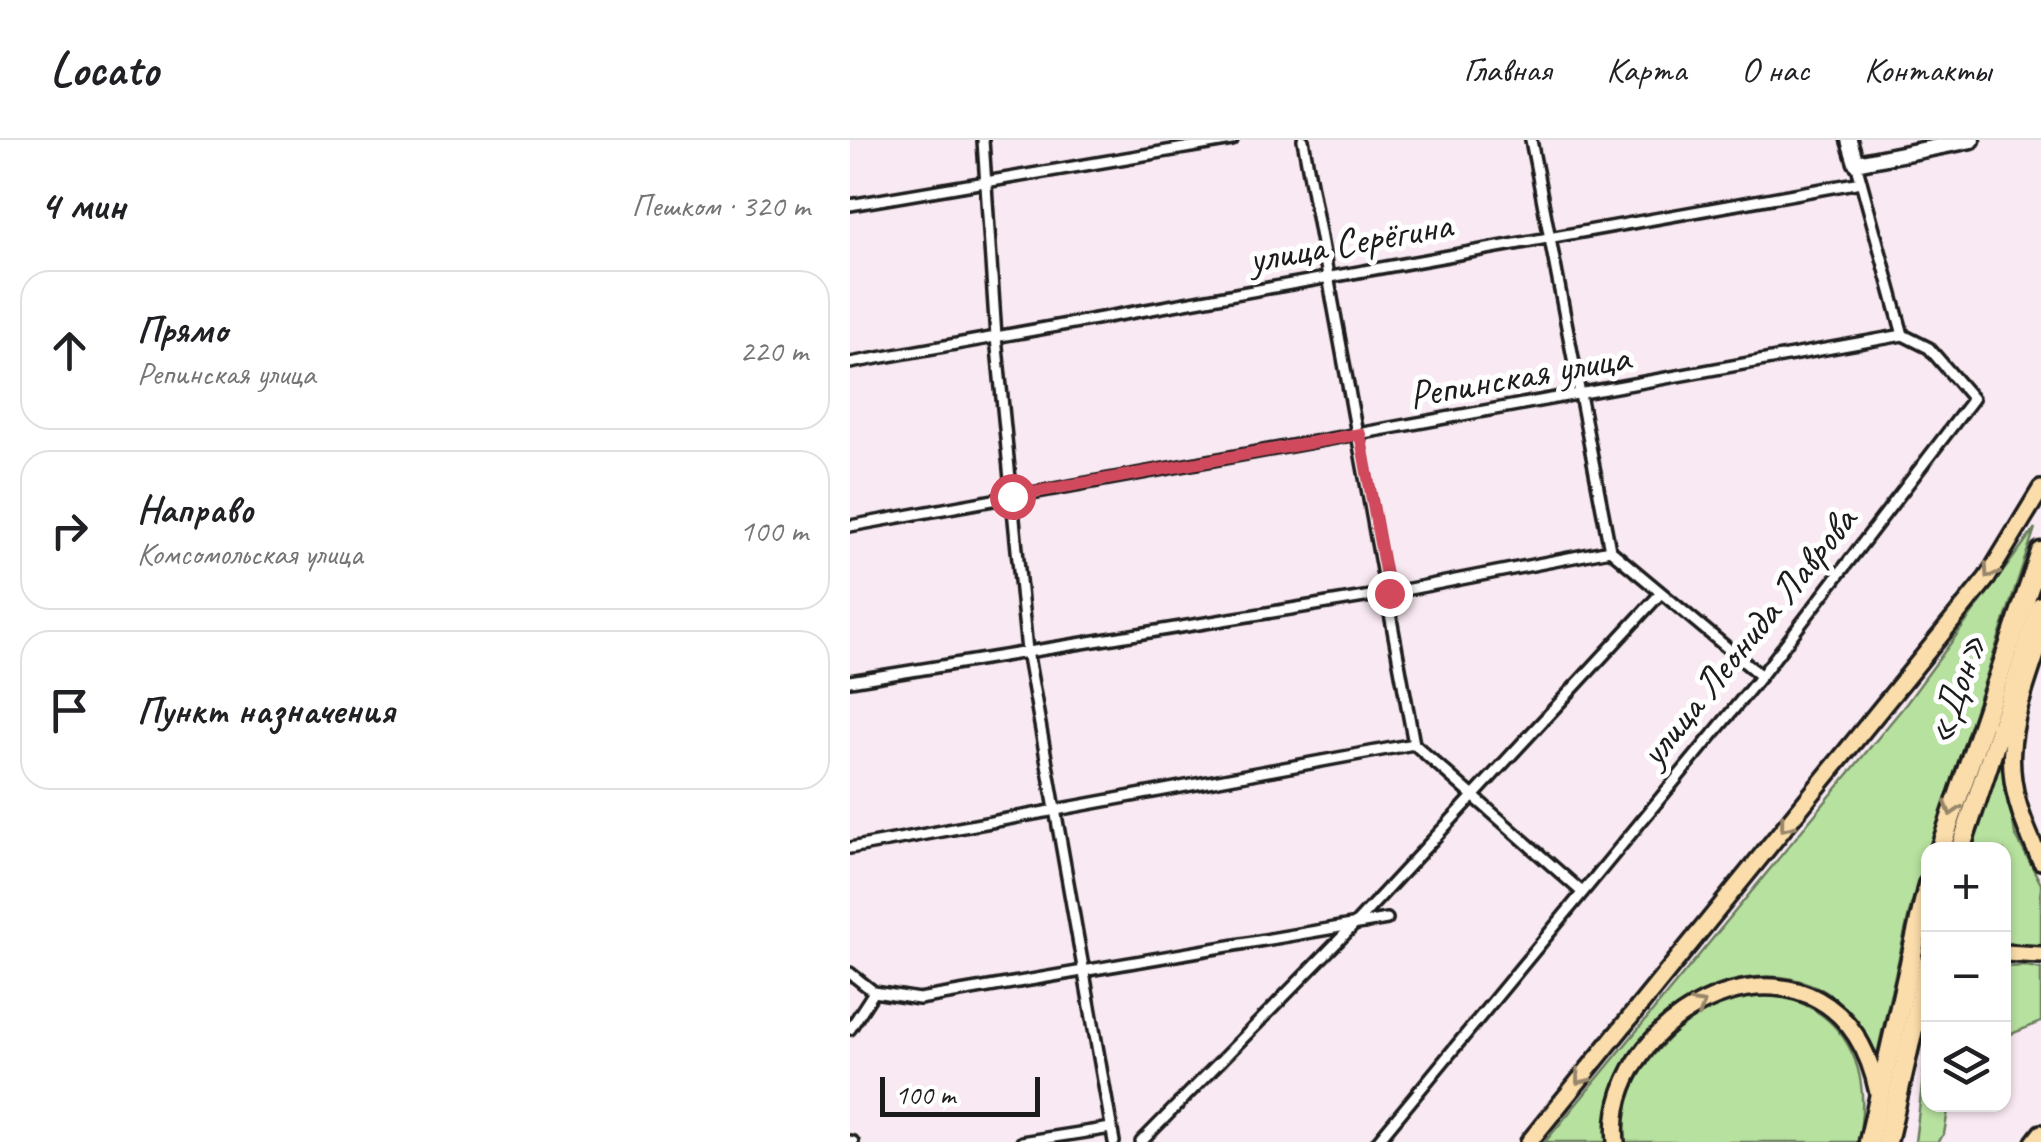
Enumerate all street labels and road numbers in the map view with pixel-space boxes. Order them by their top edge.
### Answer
street label: улица Серёгина [1243,199,1458,285]
street label: Репинская улица [1405,332,1636,420]
street label: улица Леонида Лаврова [1627,495,1869,778]
street label: «Дон» [1914,627,1998,751]

